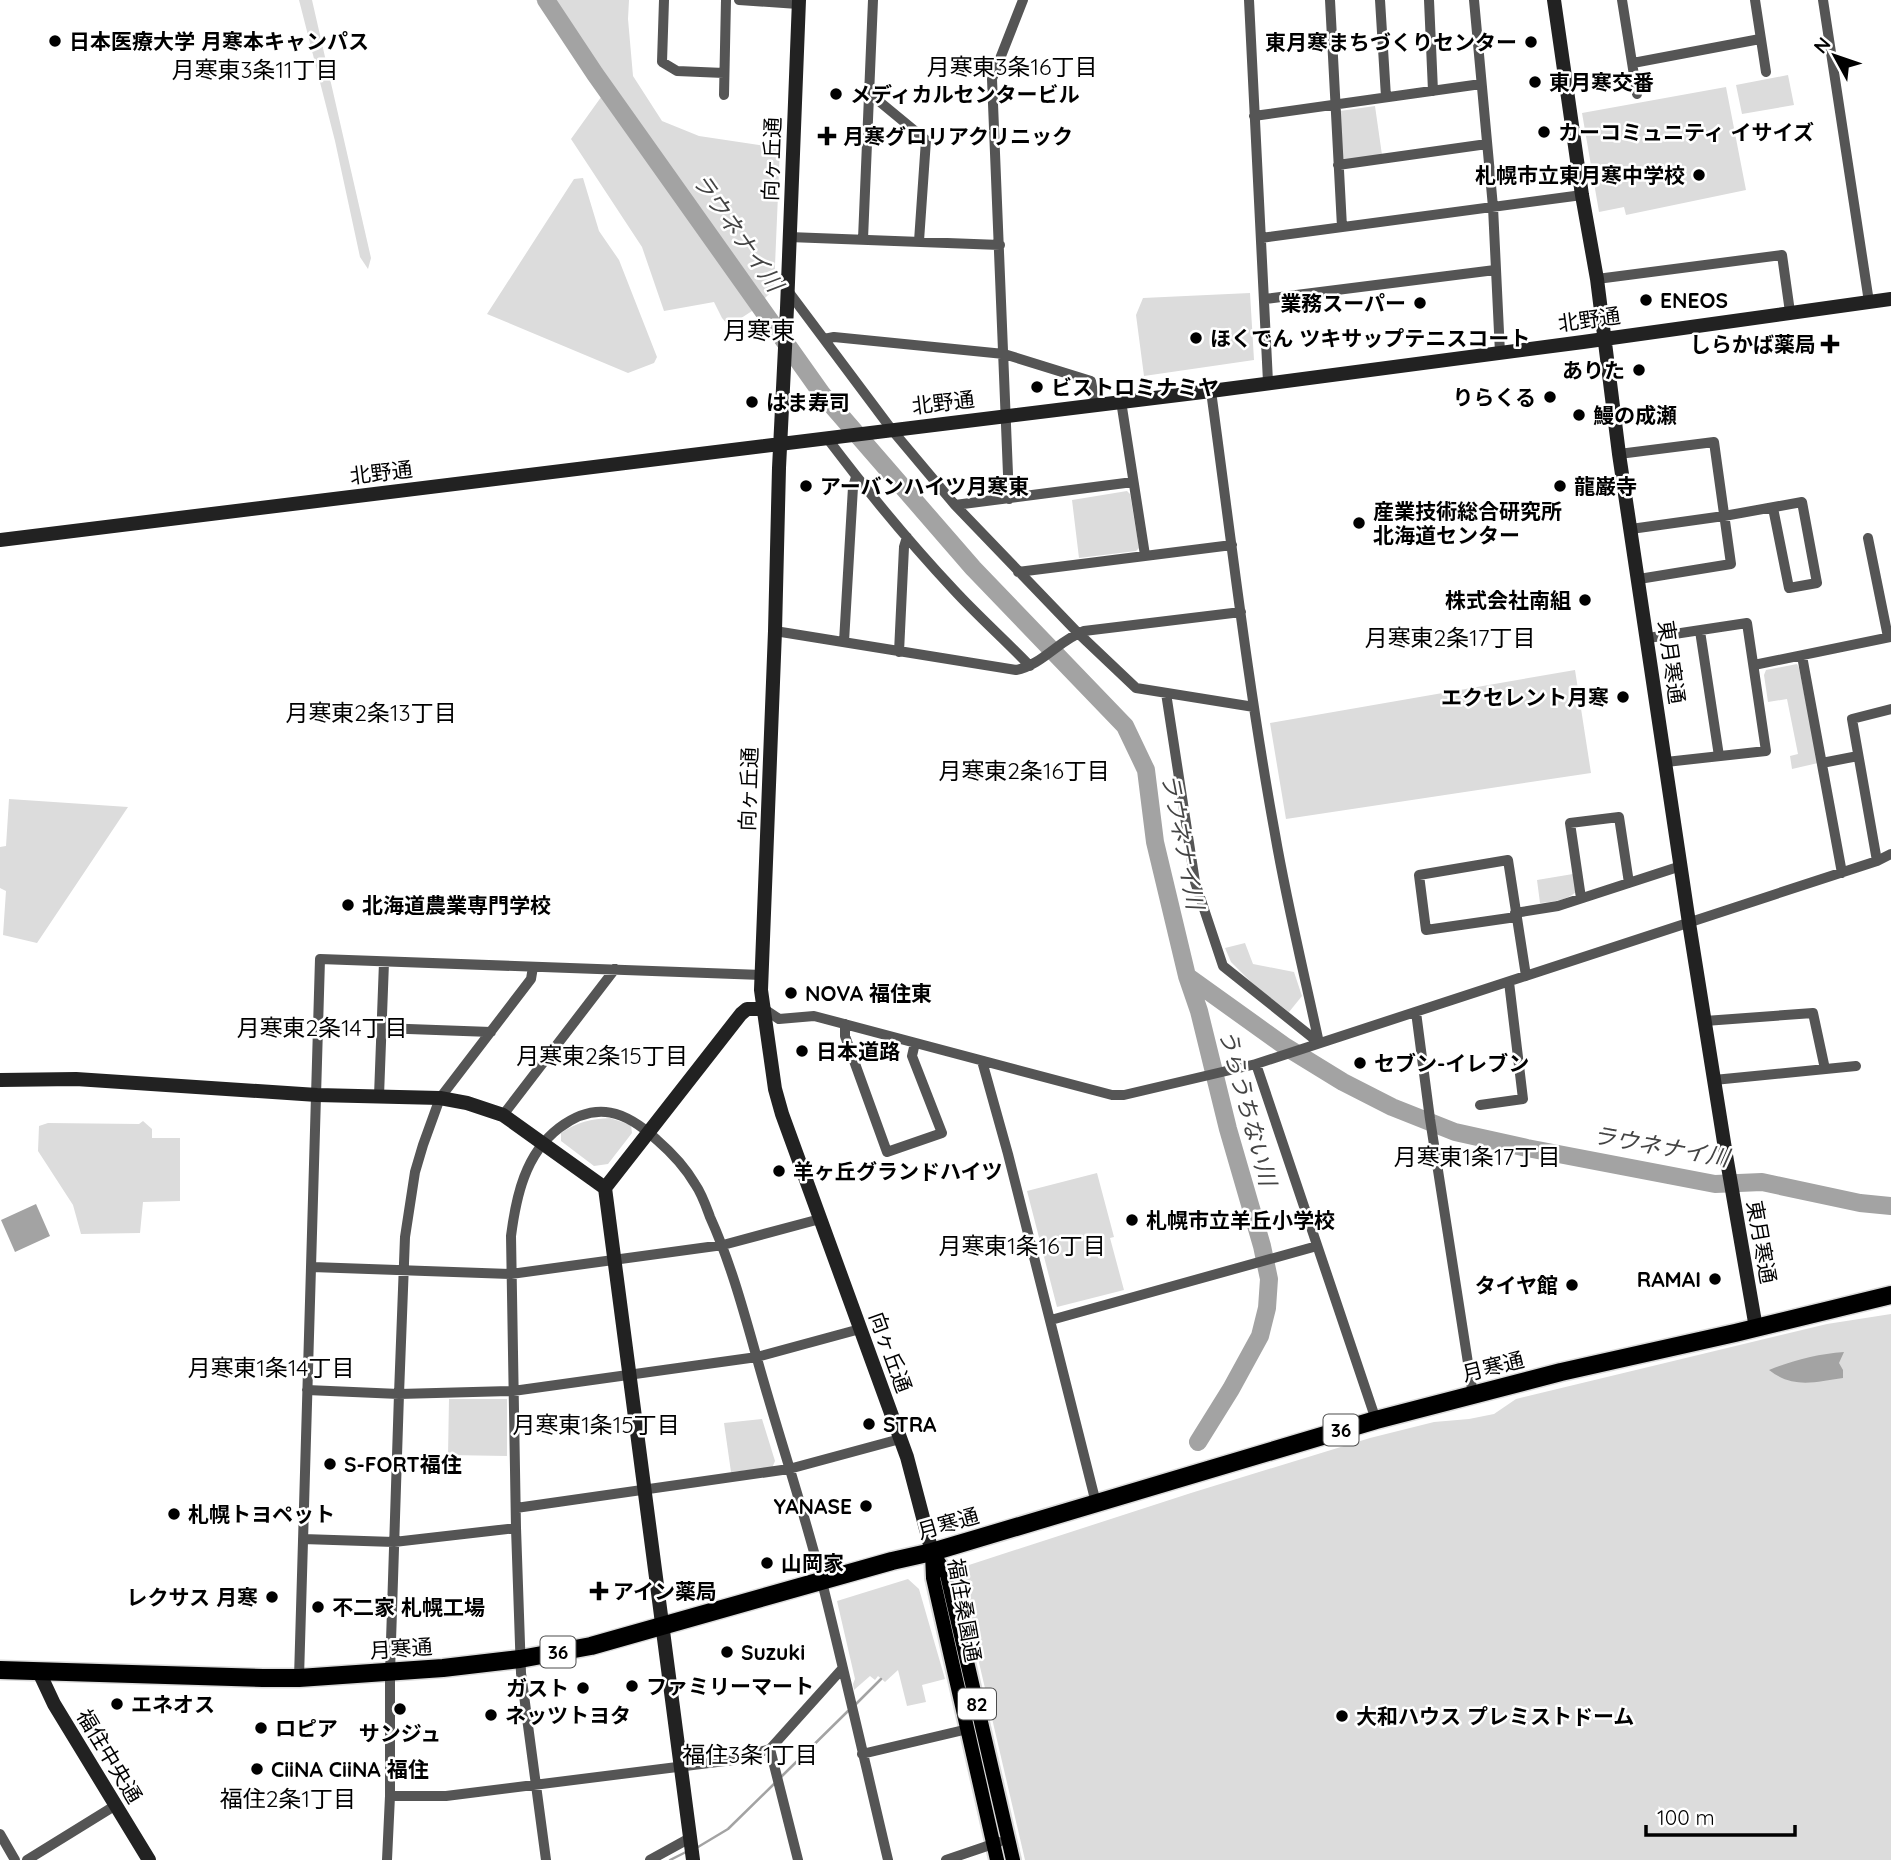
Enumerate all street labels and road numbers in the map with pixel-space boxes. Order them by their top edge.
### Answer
street label: 向ヶ丘通 [757,117,785,201]
street label: 北野通 [1556,302,1622,336]
street label: 北野通 [910,385,976,419]
street label: 北野通 [348,455,414,489]
street label: 東月寒通 [1653,619,1691,705]
street label: 向ヶ丘通 [734,747,762,831]
street label: 東月寒通 [1742,1198,1782,1286]
street label: 向ヶ丘通 [864,1308,918,1396]
street label: 月寒通 [1459,1346,1527,1386]
road number: 36 [1324,1414,1358,1446]
street label: 月寒通 [914,1502,982,1544]
street label: 福住桑園通 [943,1556,987,1664]
street label: 月寒通 [369,1633,433,1663]
road number: 36 [540,1636,576,1668]
road number: 82 [958,1688,996,1720]
street label: 福住中央通 [72,1704,148,1808]

